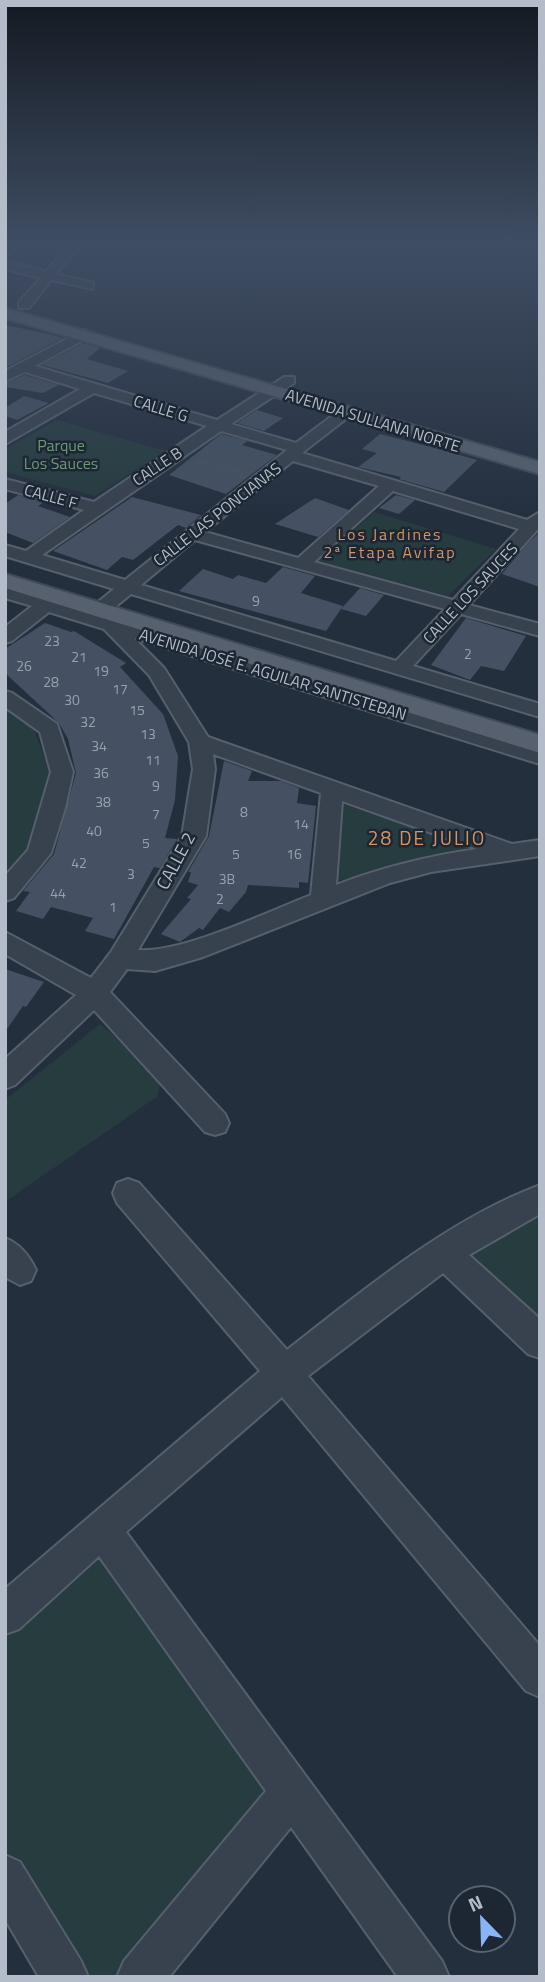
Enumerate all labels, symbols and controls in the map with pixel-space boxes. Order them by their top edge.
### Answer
street label: AVENIDA SULLANA NORTE [283,382,463,458]
street label: CALLE G [131,388,191,428]
park label: Parque Los Sauces [24,433,98,475]
street label: CALLE B [127,440,187,492]
street label: CALLE LAS PONCIANAS [148,456,286,572]
street label: CALLE F [22,477,80,515]
district label: Los Jardines 2ª Etapa Avifap [323,522,457,564]
street label: CALLE LOS SAUCES [417,537,523,649]
house number: 9 [252,590,260,611]
street label: AVENIDA JOSÉ E. AGUILAR SANTISTEBAN [136,622,410,726]
house number: 23 [44,630,60,651]
house number: 2 [464,643,472,664]
house number: 21 [71,646,87,667]
house number: 26 [16,655,32,676]
house number: 19 [93,660,109,681]
house number: 28 [43,671,59,692]
house number: 17 [112,678,128,699]
house number: 30 [64,689,80,710]
house number: 15 [129,699,145,720]
house number: 32 [80,711,96,732]
house number: 13 [140,723,156,744]
house number: 34 [91,735,107,756]
house number: 11 [145,749,161,770]
house number: 36 [93,762,109,783]
house number: 9 [152,775,160,796]
house number: 38 [95,791,111,812]
house number: 8 [240,801,248,822]
house number: 7 [152,803,160,824]
house number: 14 [293,813,309,834]
house number: 40 [86,820,102,841]
district label: 28 DE JULIO [368,823,486,852]
street label: CALLE 2 [149,827,202,894]
house number: 5 [142,832,150,853]
house number: 5 [232,843,240,864]
house number: 16 [286,843,302,864]
house number: 42 [71,852,87,873]
house number: 3 [127,863,135,884]
house number: 3B [219,868,235,889]
house number: 44 [50,882,66,903]
house number: 2 [216,888,224,909]
house number: 1 [109,896,117,917]
north arrow [447,1884,517,1954]
text: N [463,1887,487,1919]

